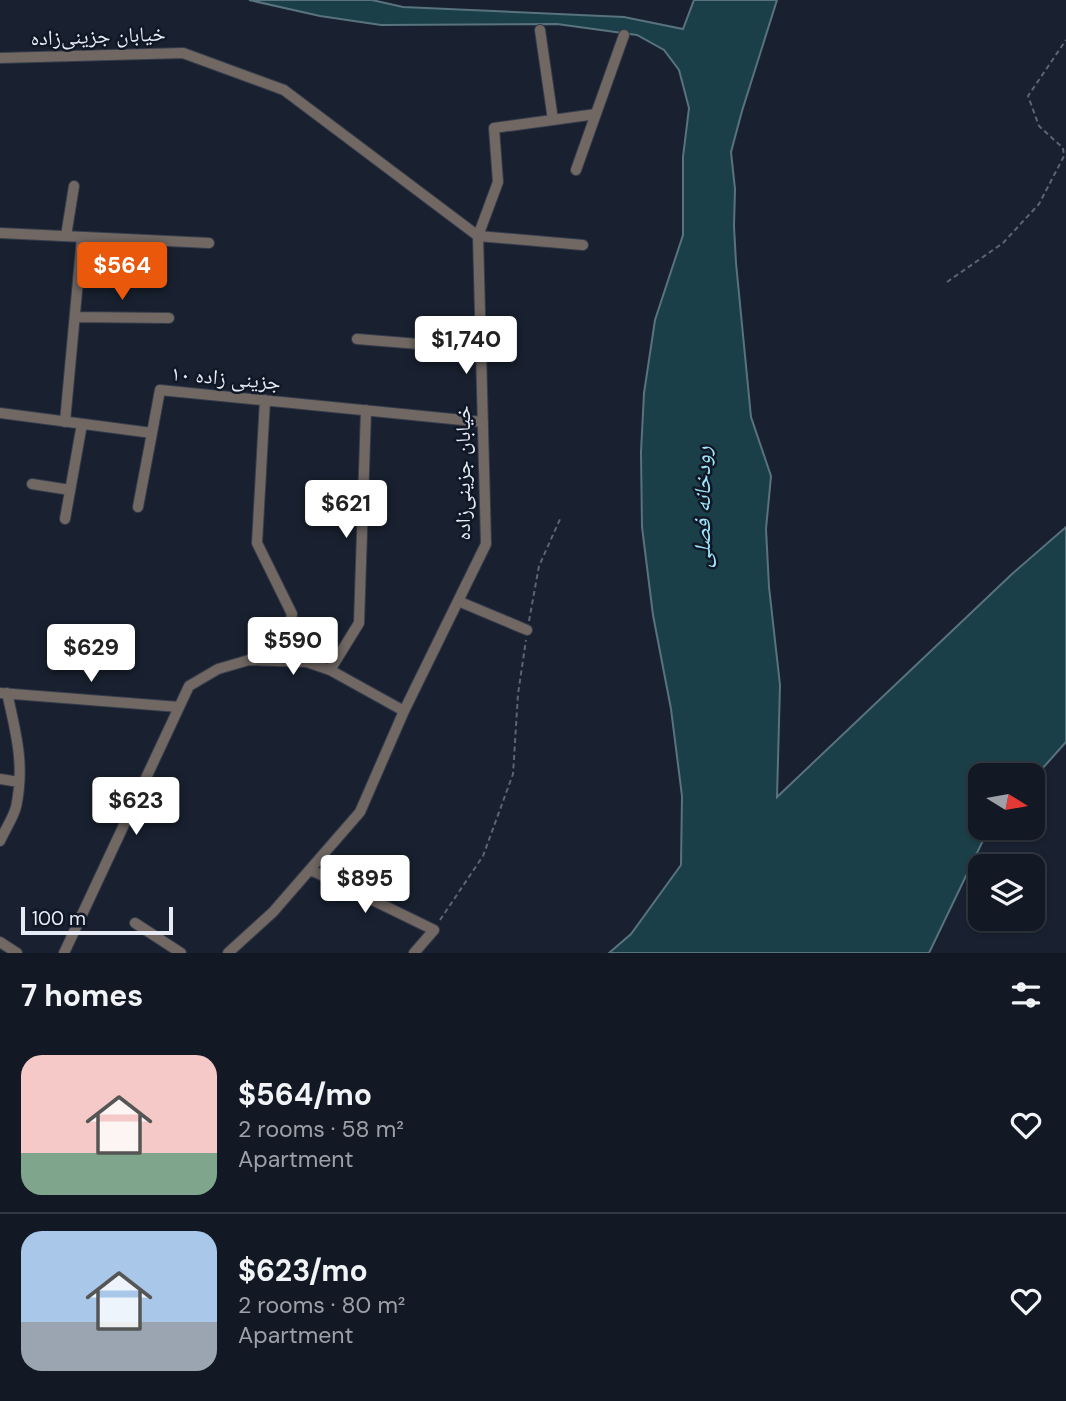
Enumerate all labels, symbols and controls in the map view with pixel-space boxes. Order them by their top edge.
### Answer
street label: خیابان جزینی‌زاده [30,20,166,52]
pin: $564 [81,243,163,302]
text: $564 [93,250,151,280]
pin: $1,740 [409,316,523,376]
text: $1,740 [431,324,501,354]
street label: جزینی زاده ۱۰ [170,359,282,397]
street label: خیابان جزینی‌زاده [449,405,477,541]
water label: رودخانه فصلی [687,446,717,568]
pin: $621 [305,480,387,540]
text: $621 [321,488,371,518]
pin: $590 [252,618,334,677]
pin: $629 [50,624,132,684]
text: $590 [264,625,322,655]
text: $629 [63,632,119,662]
north arrow [968,763,1045,840]
map controls [968,763,1045,931]
pin: $623 [95,778,177,837]
text: $623 [108,785,164,815]
button: layers [968,854,1045,931]
pin: $895 [324,856,406,915]
text: $895 [337,863,393,893]
scale bar [21,904,173,936]
text: 100 m [32,906,86,931]
text: 7 homes [21,976,143,1015]
icon: filters [1007,976,1045,1014]
text: $564/mo [238,1075,372,1114]
icon: home [77,1083,161,1167]
icon: heart [1007,1106,1045,1144]
text: 2 rooms · 58 m² [238,1114,404,1144]
text: Apartment [238,1144,353,1174]
text: $623/mo [238,1251,368,1290]
icon: home [77,1259,161,1343]
icon: heart [1007,1282,1045,1320]
text: 2 rooms · 80 m² [238,1290,405,1320]
text: Apartment [238,1320,353,1350]

